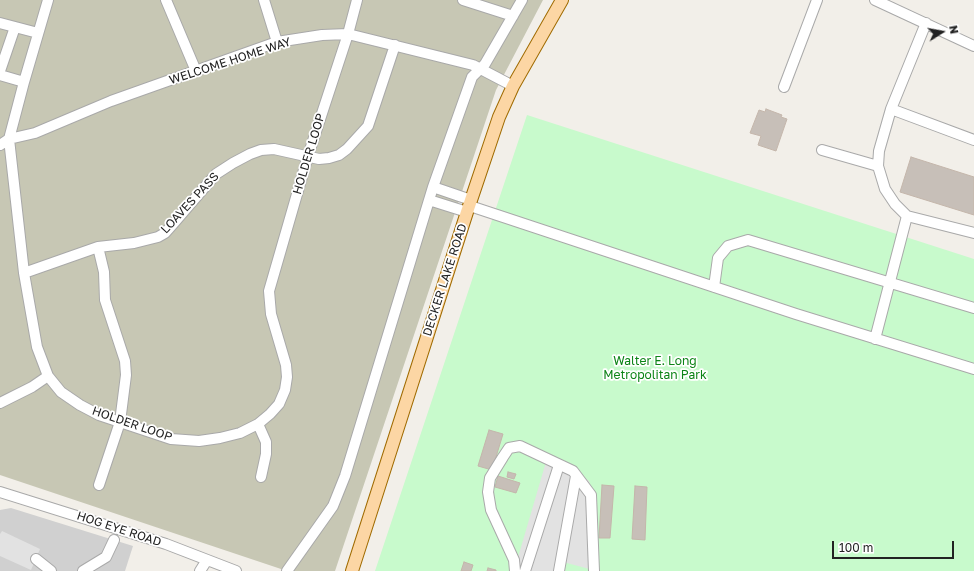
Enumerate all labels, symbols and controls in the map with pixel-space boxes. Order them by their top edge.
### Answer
north arrow [922,12,962,52]
text: N [947,24,961,35]
street label: WELCOME HOME WAY [167,35,293,87]
street label: HOLDER LOOP [290,112,328,196]
street label: LOAVES PASS [158,170,222,236]
street label: DECKER LAKE ROAD [420,222,470,338]
park label: Walter E. Long Metropolitan Park [603,354,707,382]
street label: HOLDER LOOP [90,404,174,444]
street label: HOG EYE ROAD [75,509,163,549]
scale bar [834,533,956,559]
text: 100 m [839,540,873,555]

